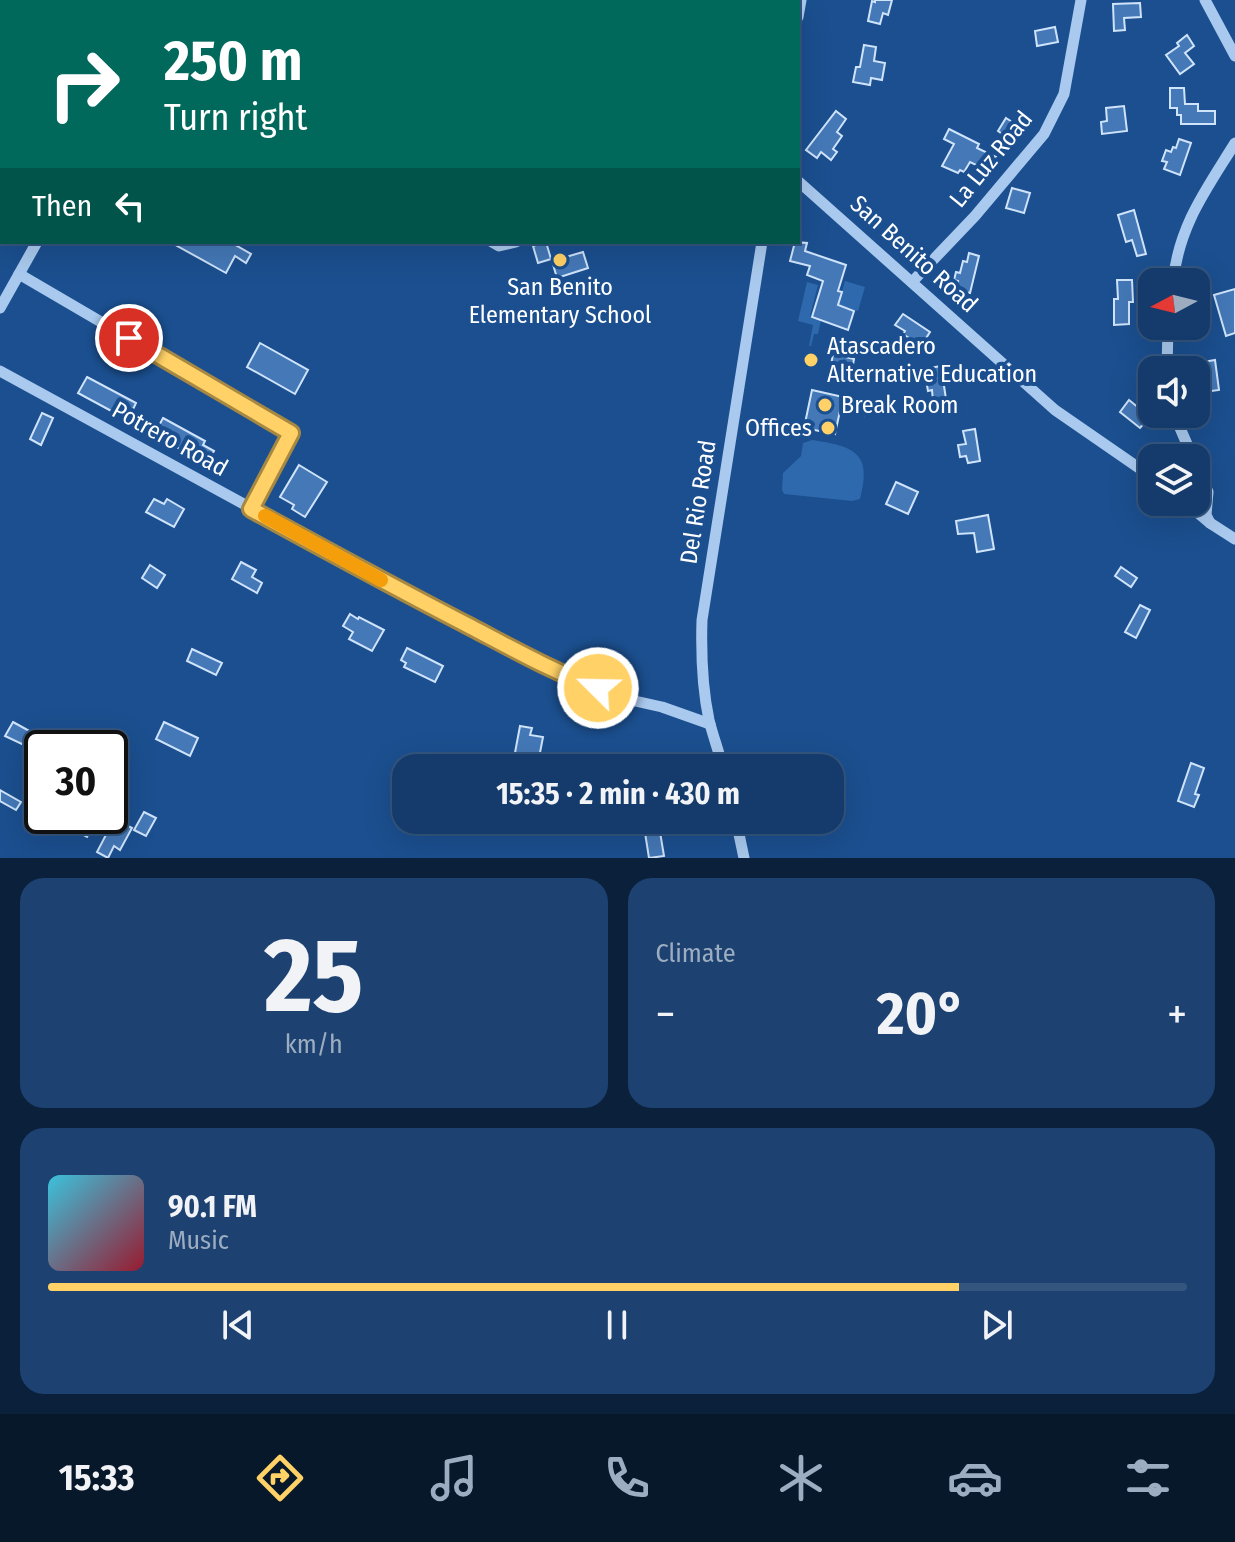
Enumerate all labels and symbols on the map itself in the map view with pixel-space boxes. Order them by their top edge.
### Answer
street label: La Luz Road [944,105,1038,213]
street label: San Benito Road [845,190,983,318]
marker: San Benito Elementary School [551,251,569,269]
north arrow [1138,268,1210,340]
place label: San Benito Elementary School [469,273,651,329]
pin [95,304,163,372]
place label: Atascadero Alternative Education [827,332,1037,388]
marker: Atascadero Alternative Education [802,351,820,369]
place label: Break Room [841,391,958,419]
street label: Potrero Road [107,396,233,482]
marker: Break Room [816,396,834,414]
place label: Offices [745,414,812,442]
marker: Offices [819,419,837,437]
street label: Del Rio Road [674,438,722,566]
position arrow [556,646,640,730]
speed limit sign: 30 [24,730,128,834]

